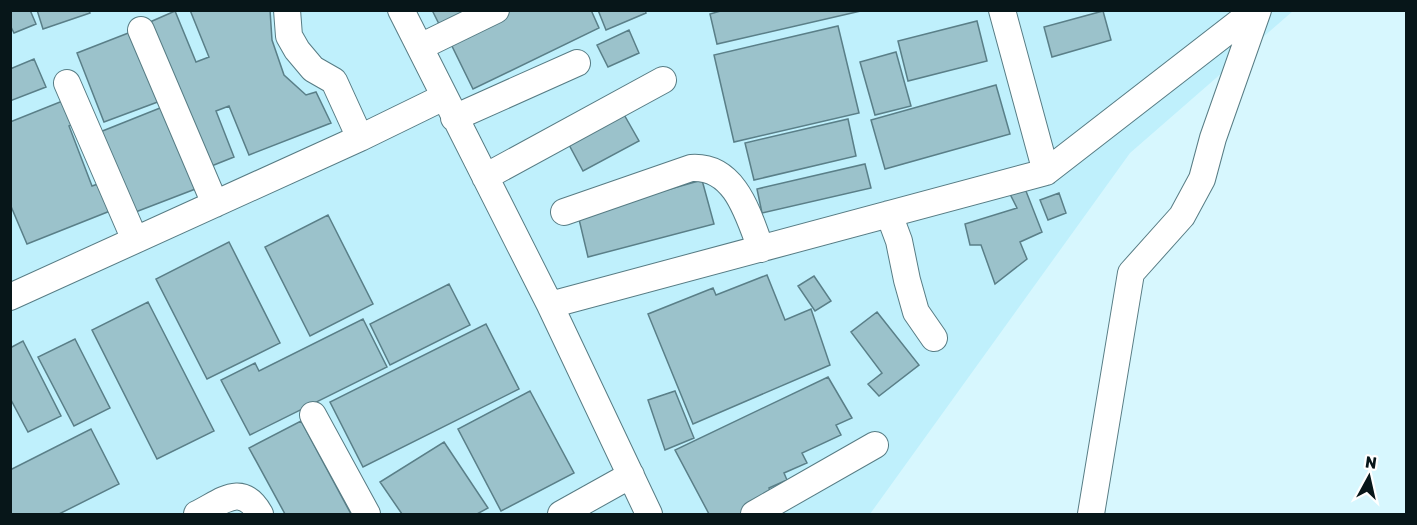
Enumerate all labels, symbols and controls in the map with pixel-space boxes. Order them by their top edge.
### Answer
north arrow [1339,447,1399,507]
text: N [1364,452,1378,473]

